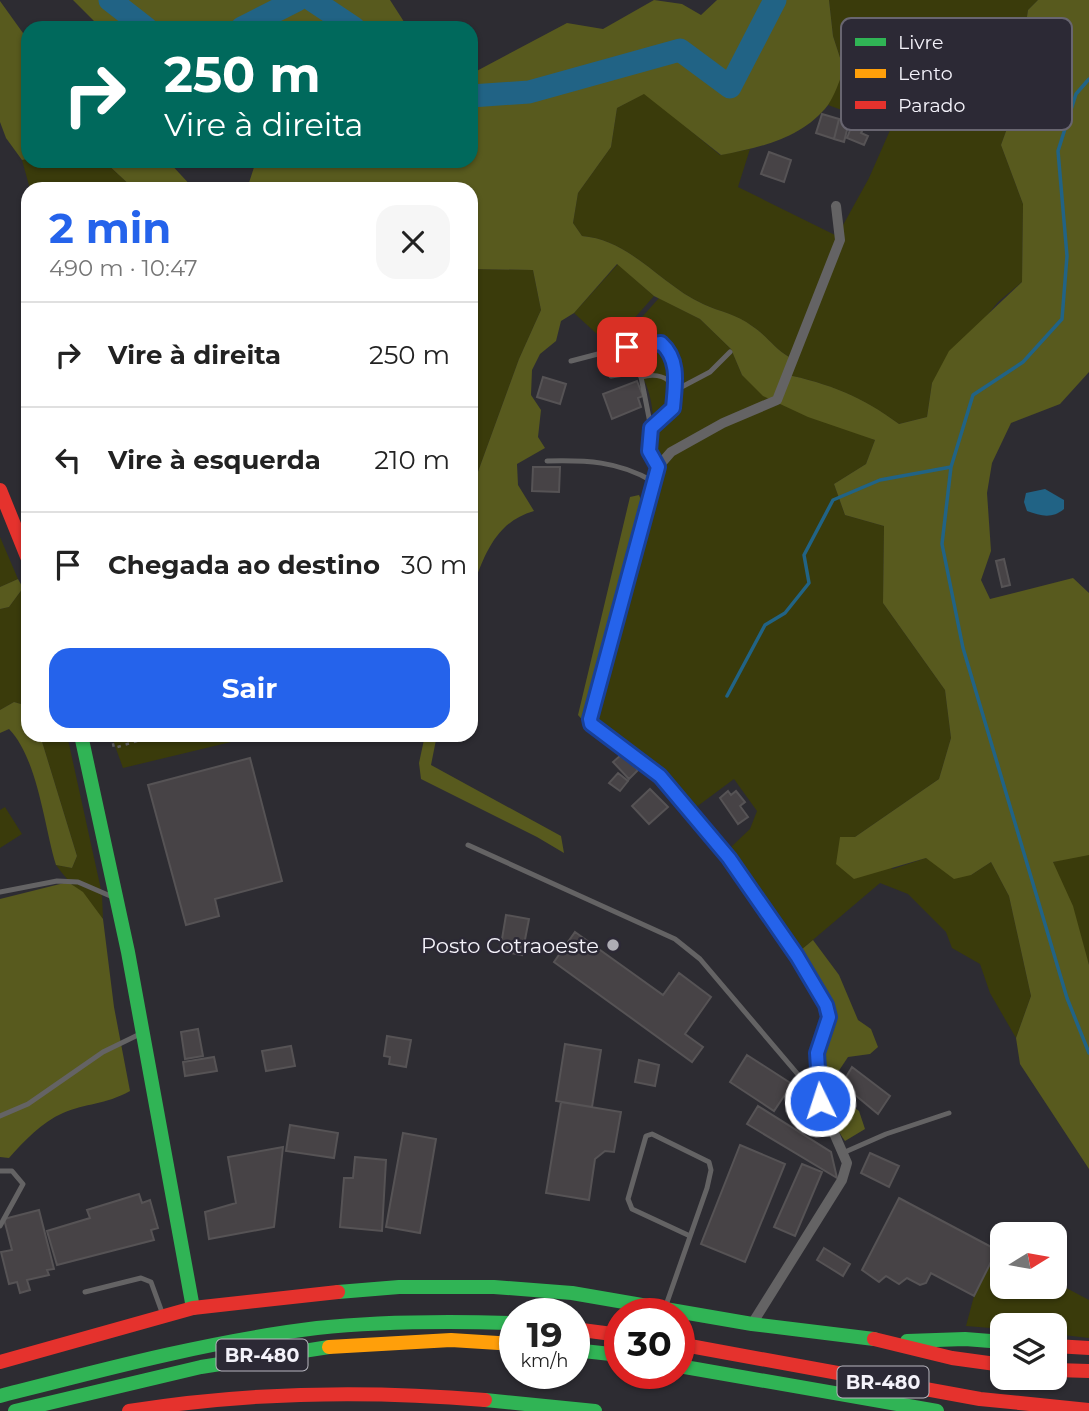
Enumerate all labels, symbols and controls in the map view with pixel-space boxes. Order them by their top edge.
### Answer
legend [841,18,1072,130]
text: Livre [898,31,943,54]
text: 250 m [164,45,321,104]
icon: right [49,49,140,140]
text: Lento [898,62,953,85]
text: Parado [898,94,966,117]
text: Vire à direita [164,105,363,144]
text: 2 min [49,202,171,254]
button: close [376,205,450,279]
text: 490 m · 10:47 [49,254,198,282]
pin [597,317,657,377]
icon: arrive [608,328,646,366]
icon: right [49,336,87,374]
text: Vire à direita [108,339,281,371]
text: 250 m [369,339,450,371]
icon: left [49,441,87,479]
text: Vire à esquerda [108,444,321,476]
text: 210 m [374,444,450,476]
icon: arrive [49,546,87,584]
text: Chegada ao destino [108,549,380,581]
text: 30 m [401,549,467,581]
button: Sair [49,648,450,728]
place label: Posto Cotraoeste [421,933,599,958]
marker: Posto Cotraoeste [605,937,621,953]
position arrow [783,1064,857,1138]
north arrow [990,1222,1068,1298]
map controls [990,1222,1067,1390]
speed limit sign: 30 [604,1298,695,1389]
text: 19 [526,1313,563,1356]
button: layers [990,1313,1067,1390]
road number: BR-480 [216,1340,308,1371]
text: km/h [520,1350,569,1372]
road number: BR-480 [838,1366,928,1398]

